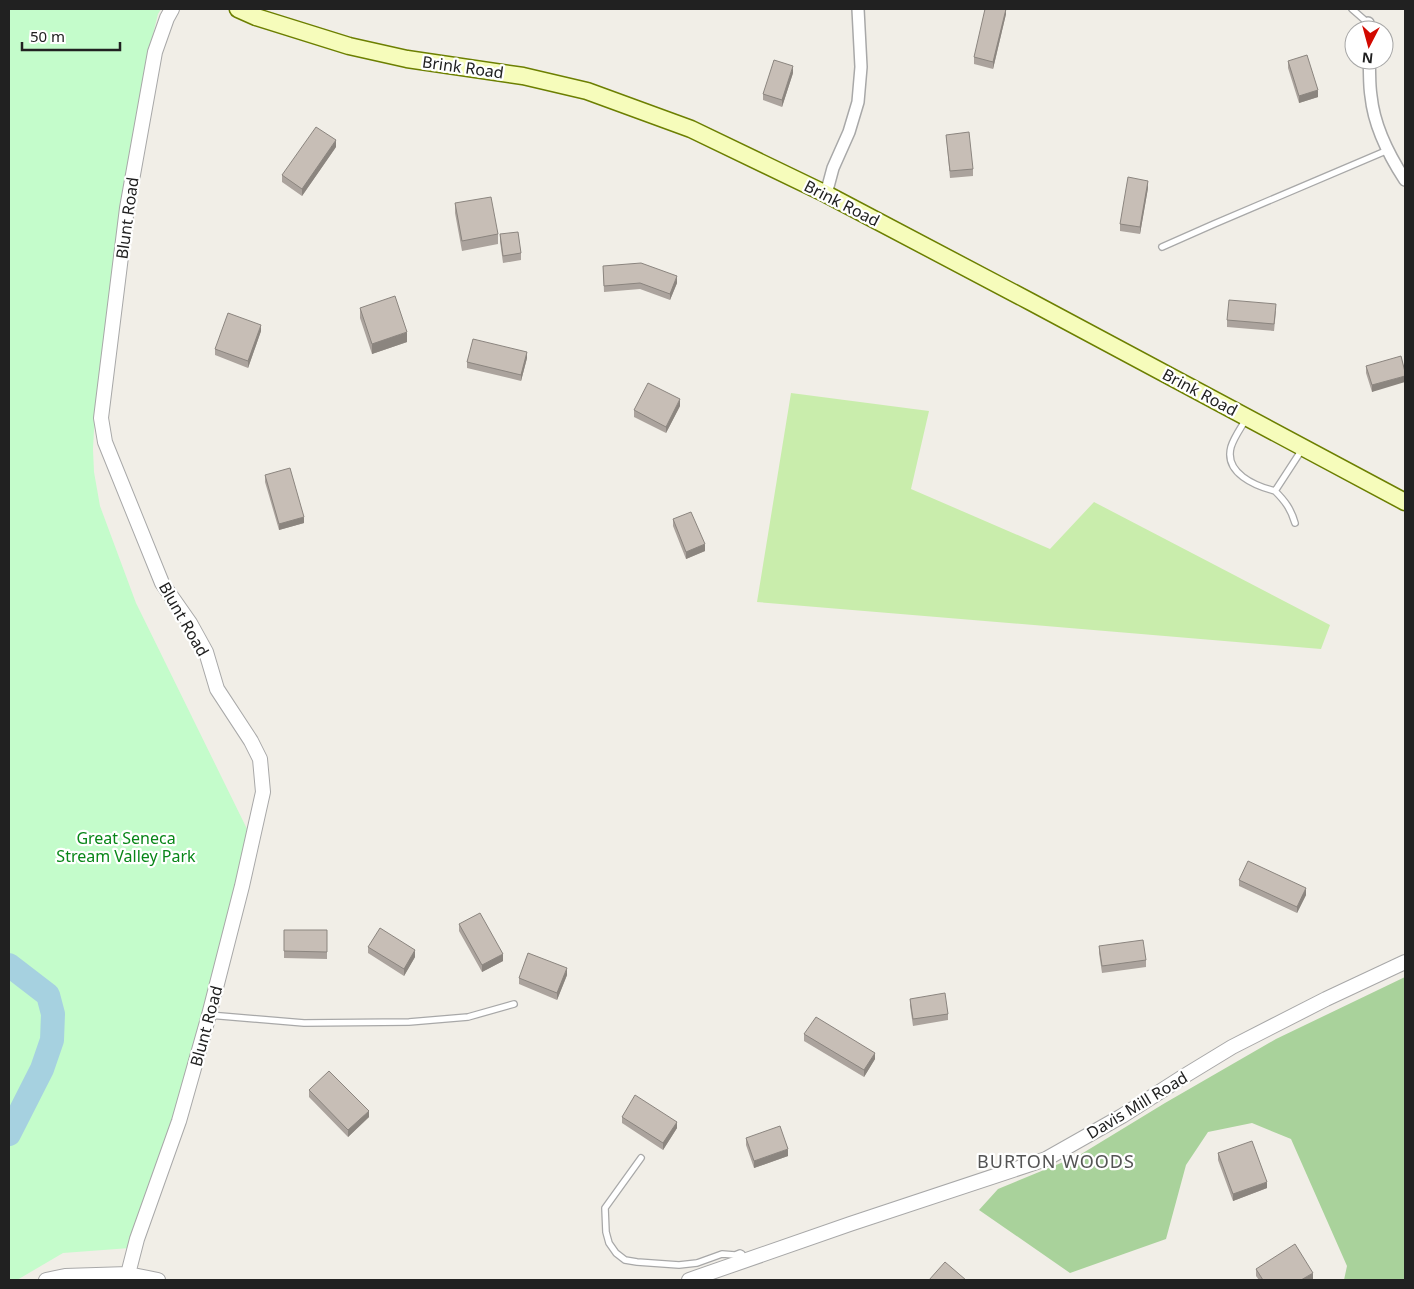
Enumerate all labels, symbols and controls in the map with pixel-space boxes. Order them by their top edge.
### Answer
scale bar [22,20,120,52]
north arrow [1344,20,1394,70]
text: 50 m [30,26,65,46]
text: N [1361,48,1374,68]
street label: Brink Road [421,50,505,84]
street label: Brink Road [800,175,884,231]
street label: Blunt Road [110,176,144,260]
street label: Brink Road [1159,363,1241,421]
street label: Blunt Road [154,578,214,660]
park label: Great Seneca Stream Valley Park [56,827,196,867]
street label: Blunt Road [185,983,227,1069]
street label: Davis Mill Road [1082,1066,1192,1144]
district label: BURTON WOODS [977,1149,1135,1173]

